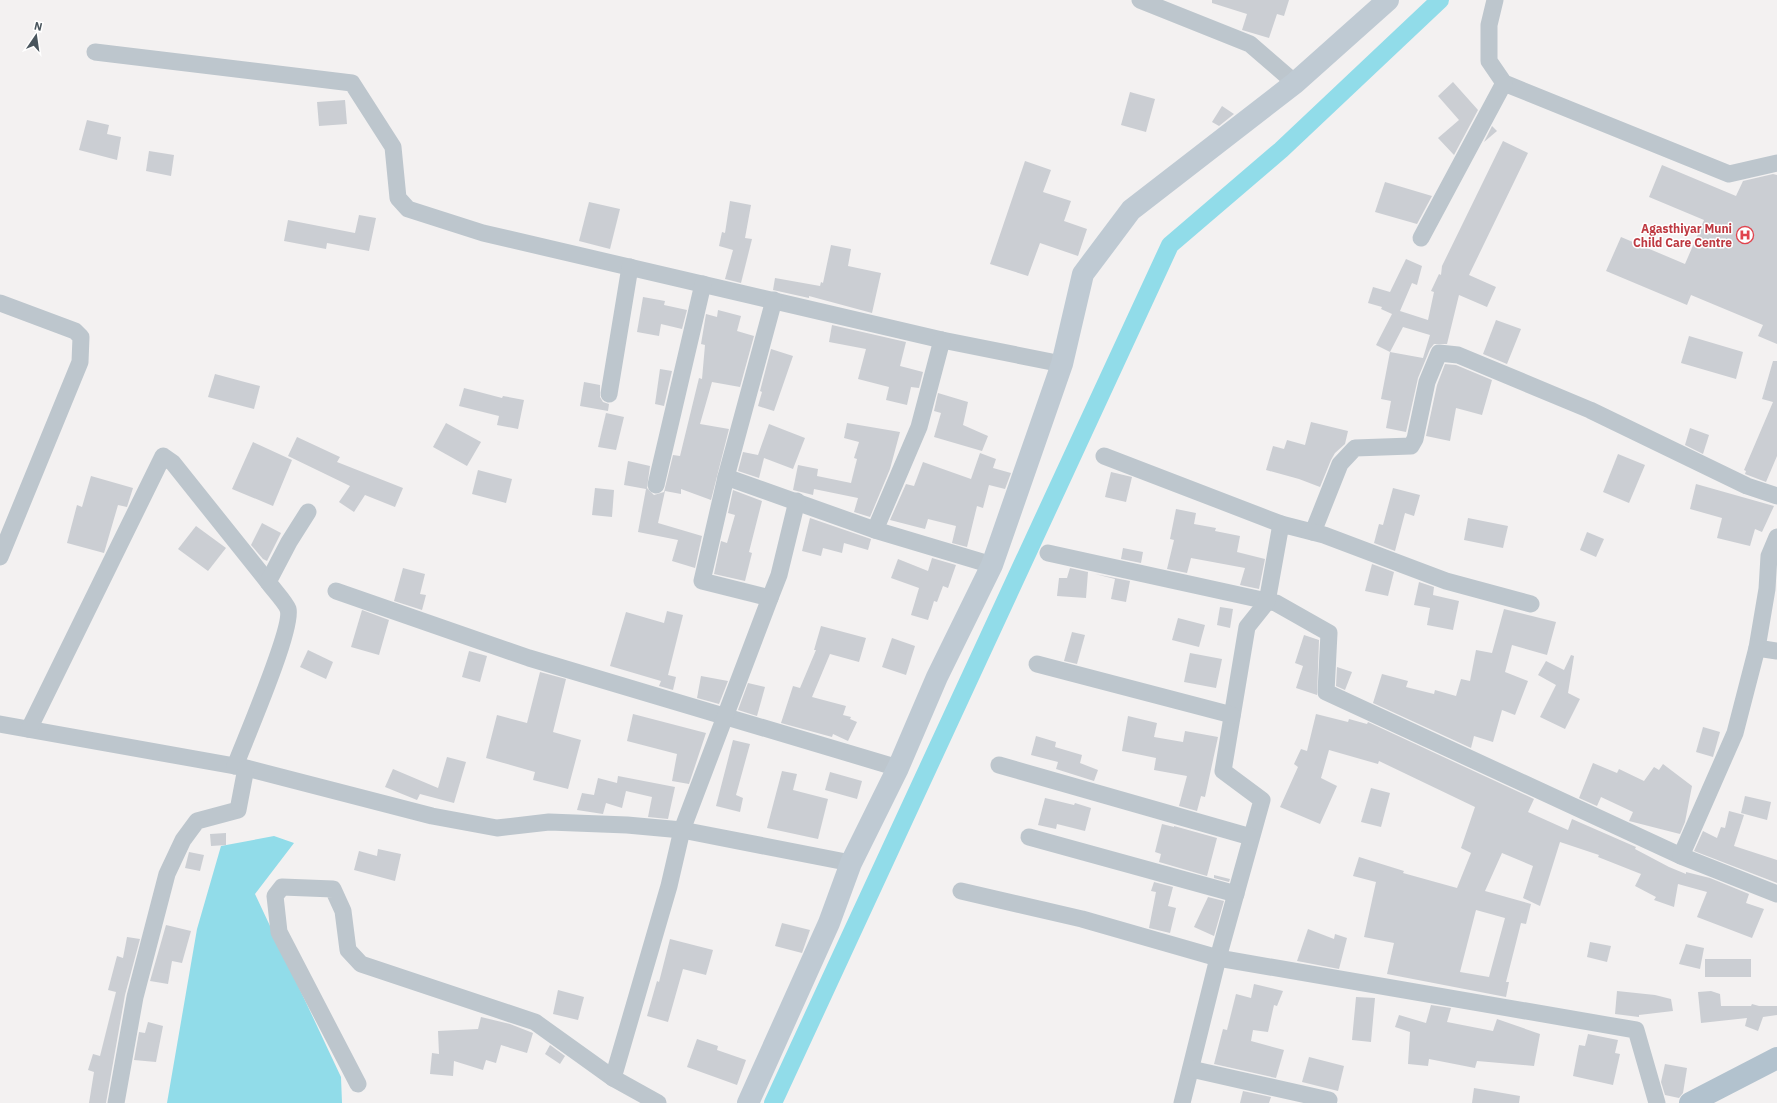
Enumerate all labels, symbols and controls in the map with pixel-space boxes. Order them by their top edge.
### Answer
north arrow [16,16,56,56]
text: N [33,19,44,34]
place label: Agasthiyar Muni Child Care Centre [1633,221,1732,250]
hospital icon: Agasthiyar Muni Child Care Centre [1735,225,1755,245]

